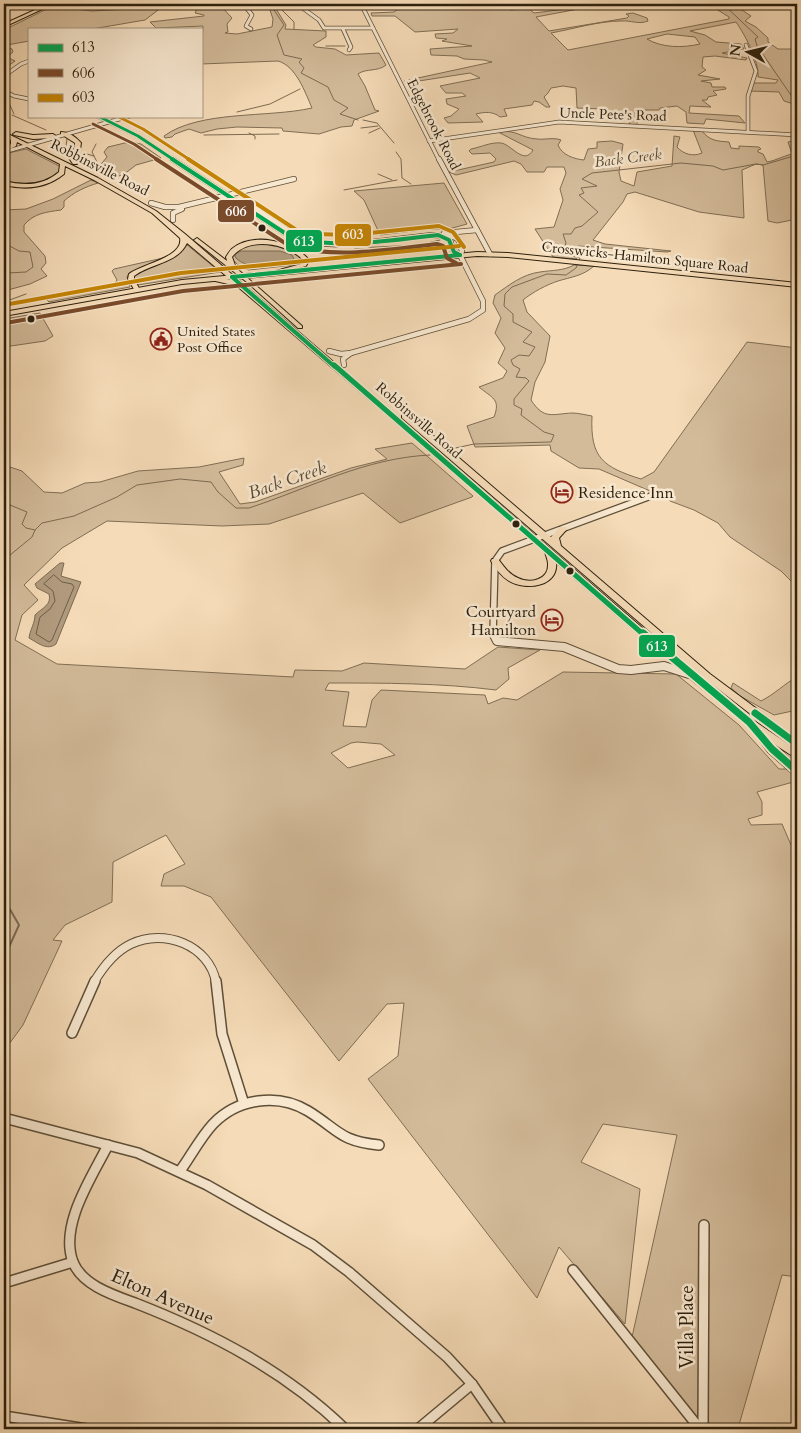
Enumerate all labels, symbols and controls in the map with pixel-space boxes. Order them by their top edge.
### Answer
legend [28,28,202,118]
north arrow [724,28,774,78]
text: 613 [72,37,95,57]
text: N [725,43,746,58]
text: 606 [72,63,95,83]
street label: Edgebrook Road [402,75,465,174]
text: 603 [72,87,95,107]
street label: Uncle Pete's Road [559,103,667,126]
street label: Robbinsville Road [47,134,153,201]
water label: Back Creek [593,144,663,172]
line badge: 606 [217,199,255,223]
text: 606 [225,202,247,221]
unlabelled marker [257,223,267,233]
line badge: 603 [334,223,372,247]
text: 603 [342,225,364,244]
line badge: 613 [285,229,323,253]
text: 613 [293,232,315,251]
street label: Crosswicks-Hamilton Square Road [541,237,750,278]
unlabelled marker [26,314,36,324]
place label: United States Post Office [177,322,256,357]
public building icon: United States Post Office [149,327,173,351]
street label: Robbinsville Road [372,378,466,463]
water label: Back Creek [245,455,330,506]
hotel icon: Residence Inn [550,480,574,504]
place label: Residence Inn [578,482,674,504]
unlabelled marker [511,519,521,529]
unlabelled marker [565,566,575,576]
place label: Courtyard Hamilton [466,601,536,641]
hotel icon: Courtyard Hamilton [540,608,564,632]
line badge: 613 [638,634,676,658]
text: 613 [646,637,668,656]
street label: Elton Avenue [107,1263,218,1331]
street label: Villa Place [674,1285,700,1369]

